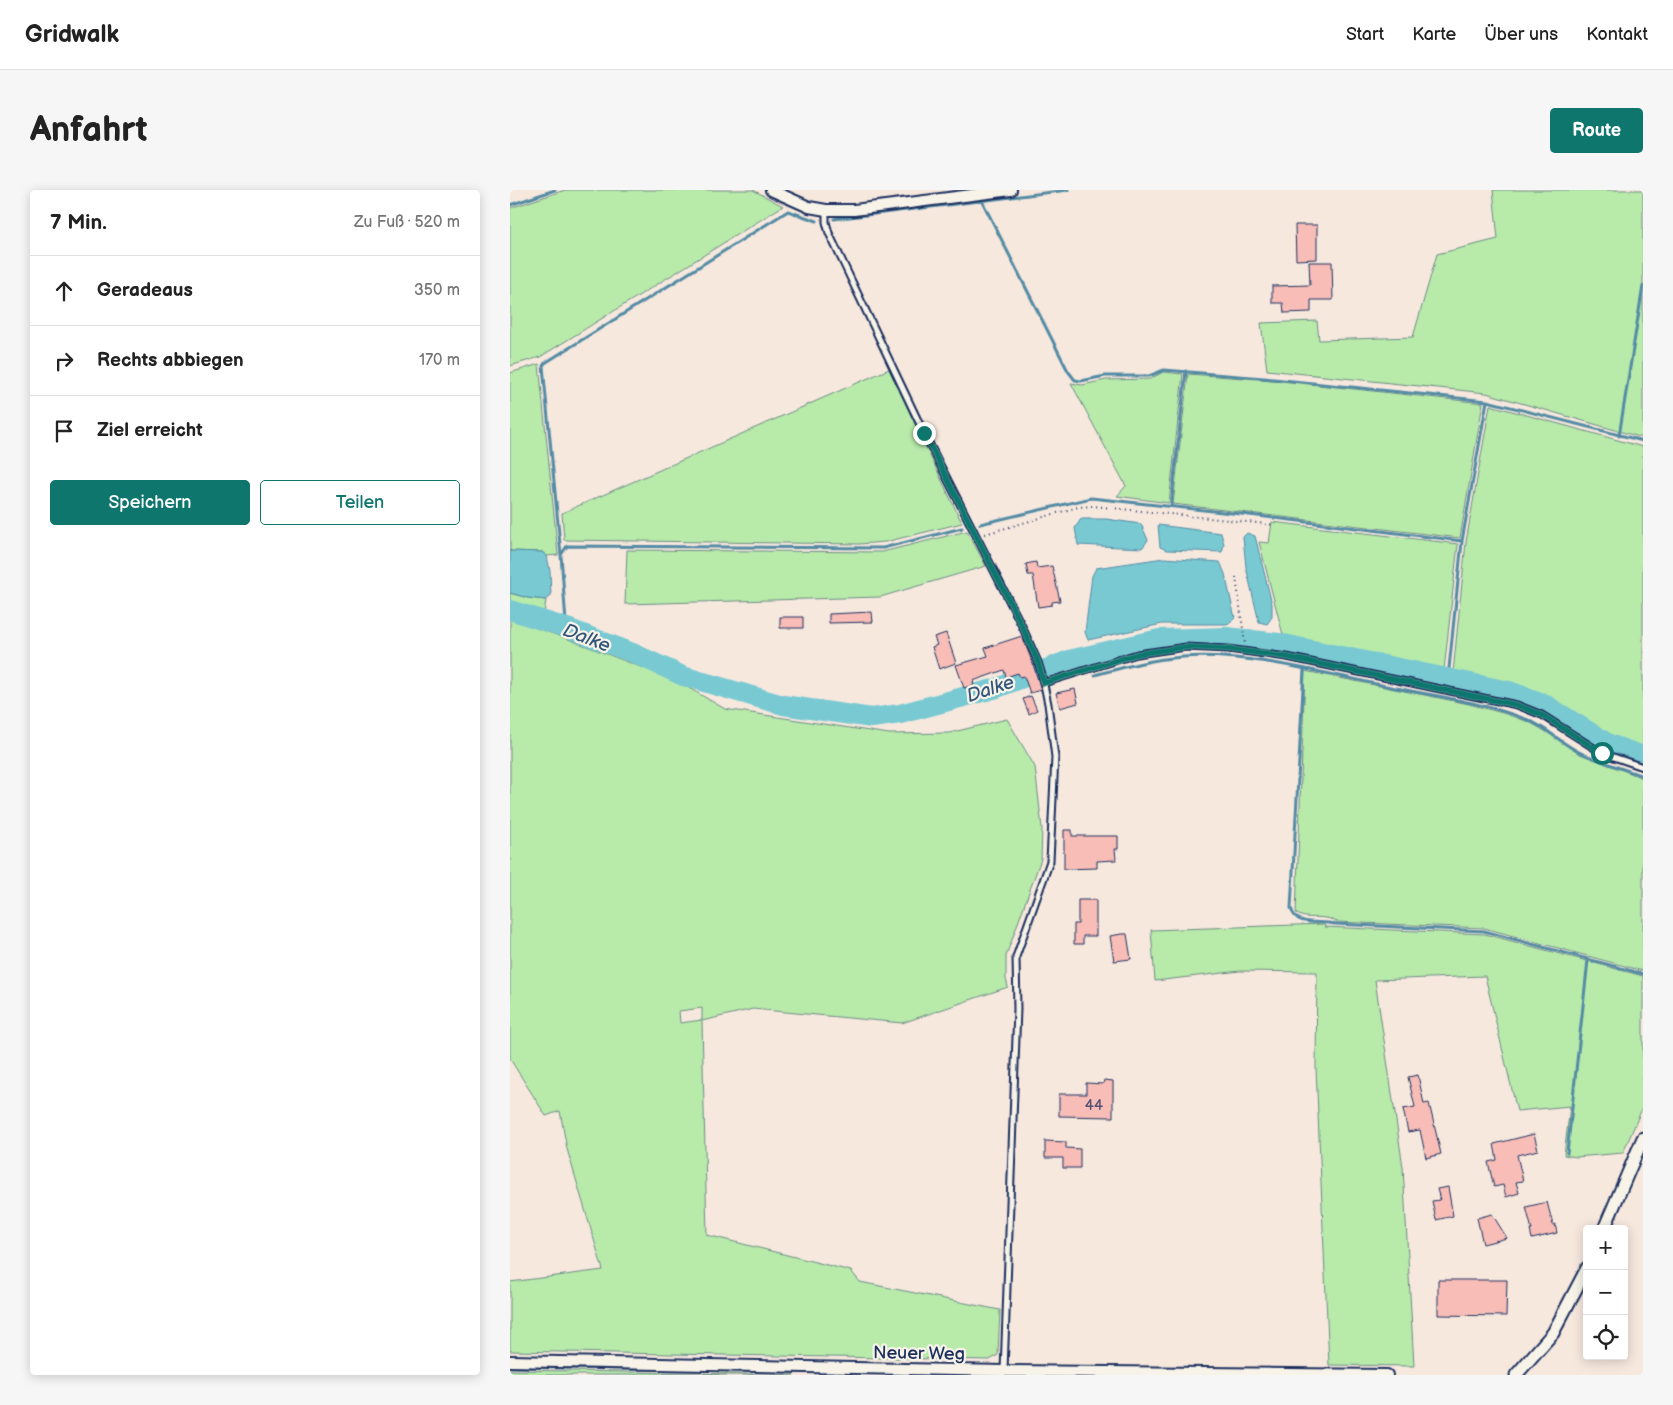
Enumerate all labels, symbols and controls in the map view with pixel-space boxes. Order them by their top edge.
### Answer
text: Gridwalk [25,20,119,49]
text: Start [1346,24,1384,45]
text: Karte [1412,24,1456,45]
text: Über uns [1484,24,1558,45]
text: Kontakt [1586,24,1648,45]
button: Route [1550,108,1643,153]
text: Anfahrt [30,109,148,152]
text: 7 Min. [50,210,107,235]
text: Zu Fuß · 520 m [354,213,460,232]
icon: ahead [50,277,78,305]
text: Geradeaus [97,279,193,302]
text: 350 m [414,281,460,300]
icon: right [50,347,78,375]
text: Rechts abbiegen [97,349,244,372]
text: 170 m [419,351,460,370]
icon: arrive [50,417,78,445]
text: Ziel erreicht [97,419,203,442]
route end [913,422,936,445]
button: Speichern [50,480,250,525]
button: Teilen [260,480,460,525]
water label: Dalke [560,619,613,658]
water label: Dalke [964,671,1017,708]
route start [1591,742,1614,765]
house number: 44 [1085,1096,1103,1115]
map controls [1583,1225,1628,1360]
button: + [1583,1225,1628,1270]
button: − [1583,1270,1628,1315]
button: locate [1583,1315,1628,1360]
street label: Neuer Weg [873,1342,965,1365]

